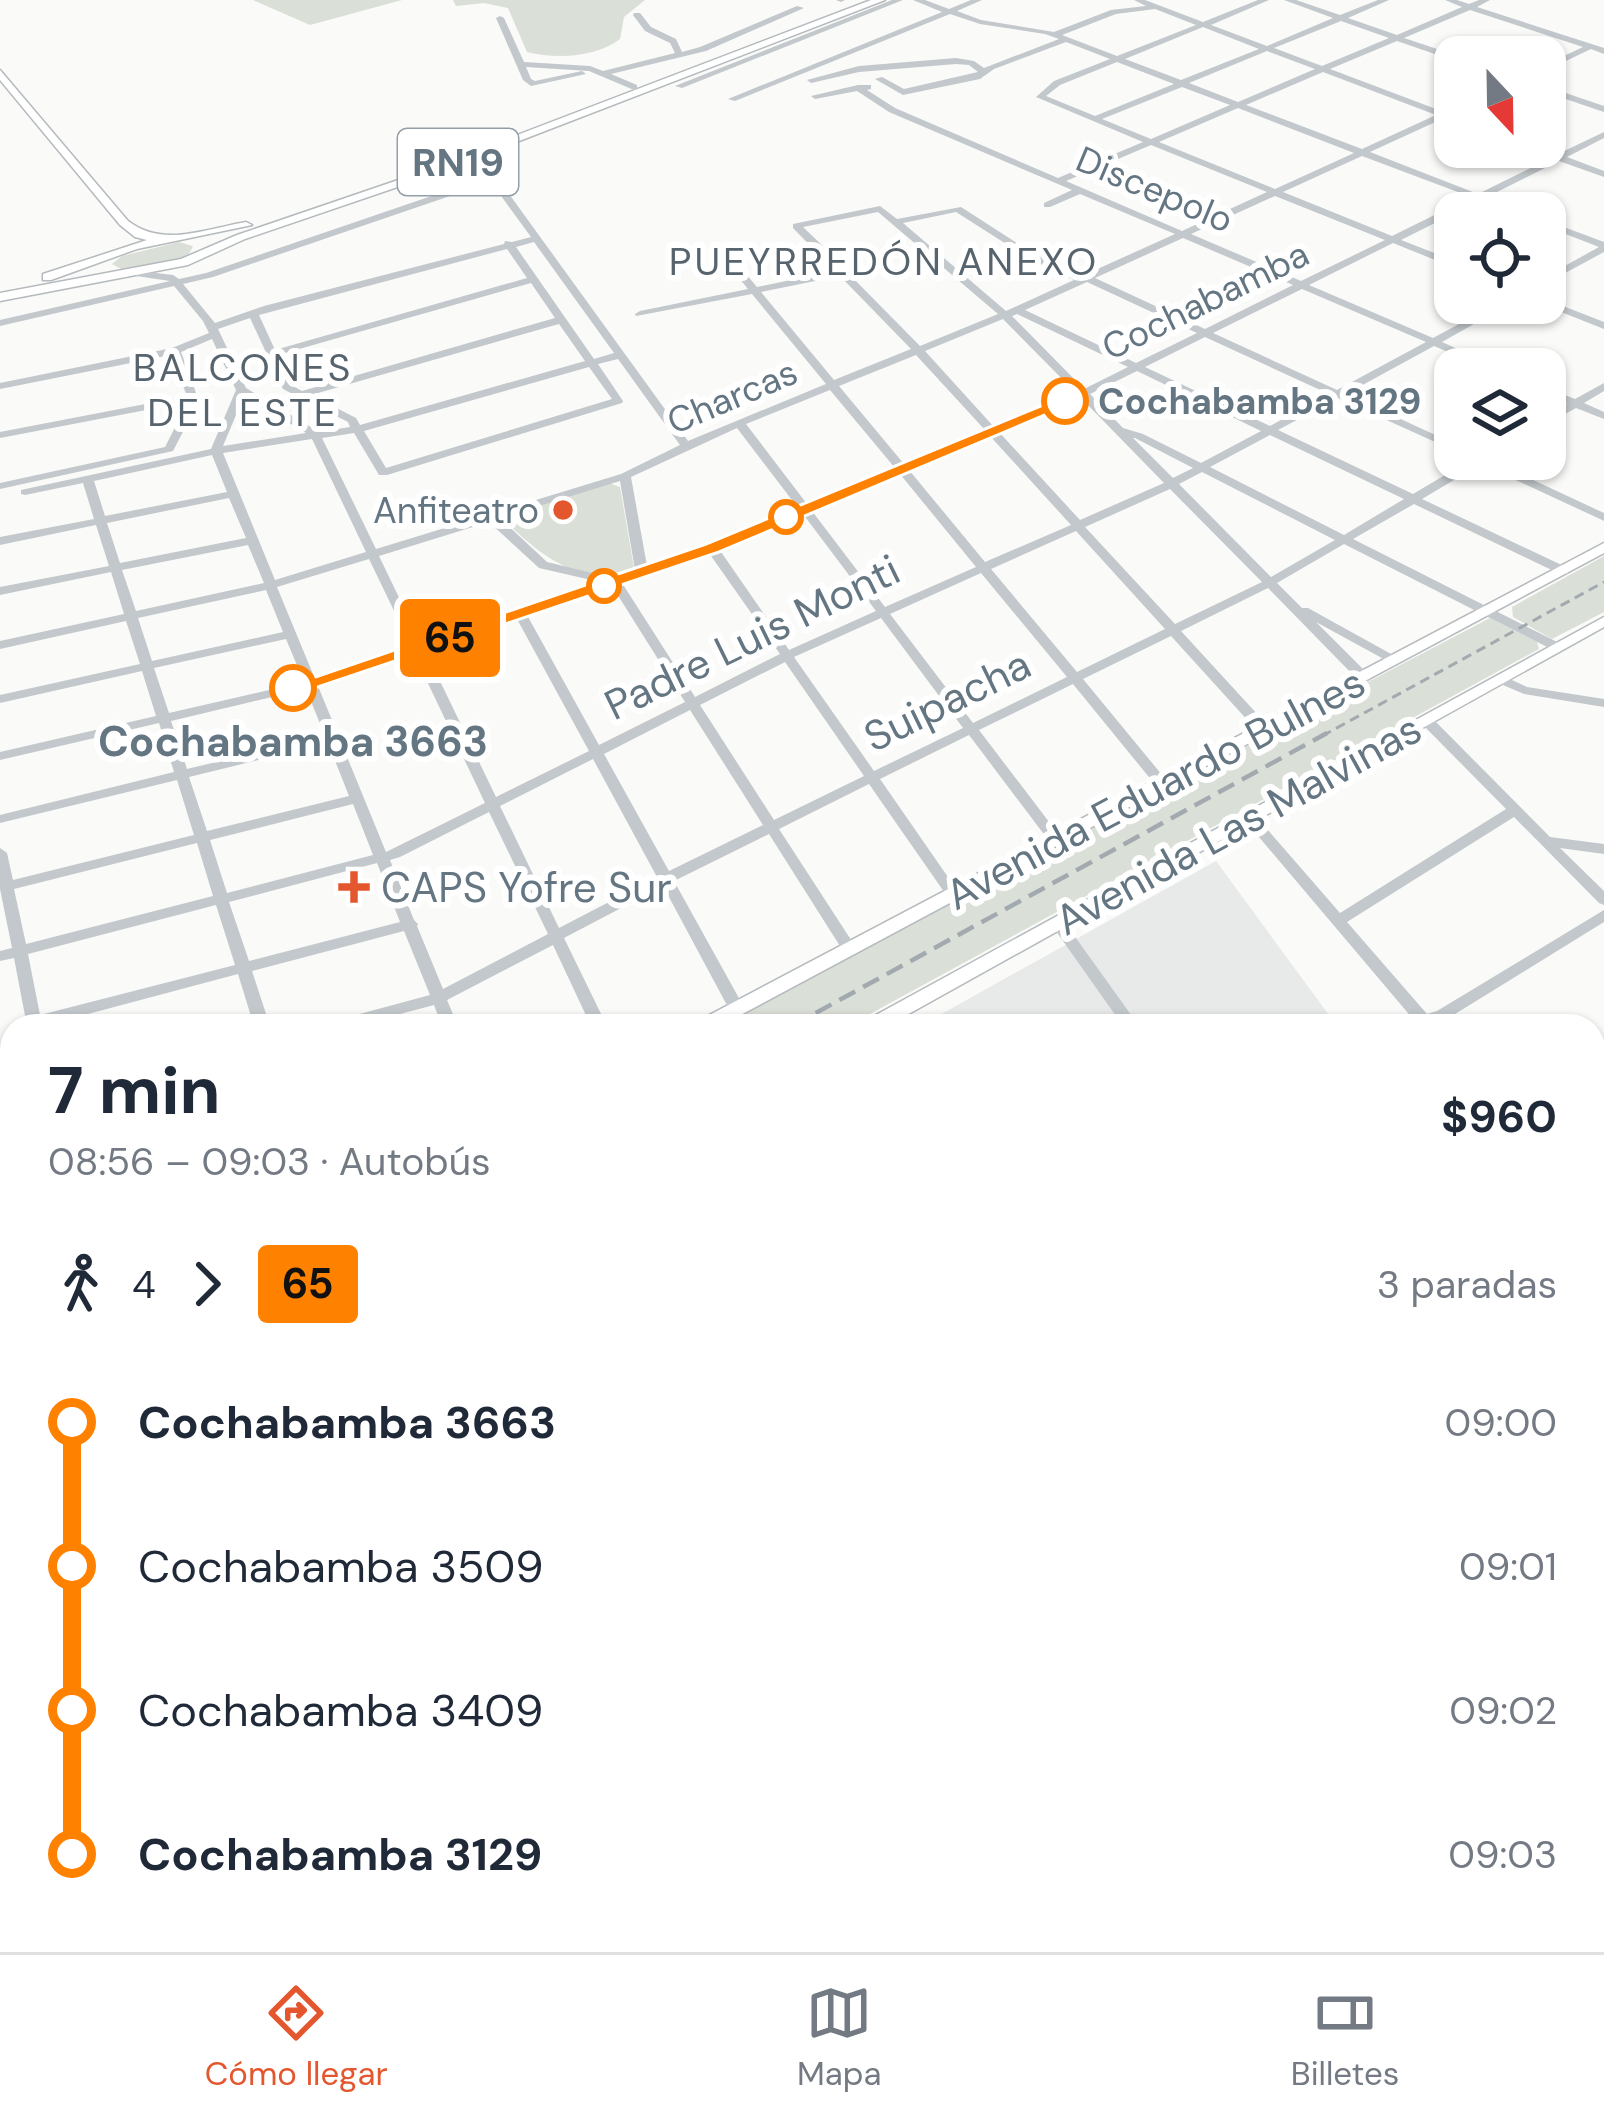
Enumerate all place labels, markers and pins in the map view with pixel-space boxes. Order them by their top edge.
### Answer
place label: Cochabamba 3129 [1098,378,1421,425]
marker: Cochabamba 3129 [1043,379,1087,423]
place label: Anfiteatro [373,487,539,534]
marker: Anfiteatro [550,497,576,523]
unlabelled marker [770,501,802,533]
unlabelled marker [588,570,620,602]
marker: Cochabamba 3663 [271,666,315,710]
place label: Cochabamba 3663 [98,714,488,769]
place label: CAPS Yofre Sur [381,860,672,915]
marker: CAPS Yofre Sur [338,871,370,903]

